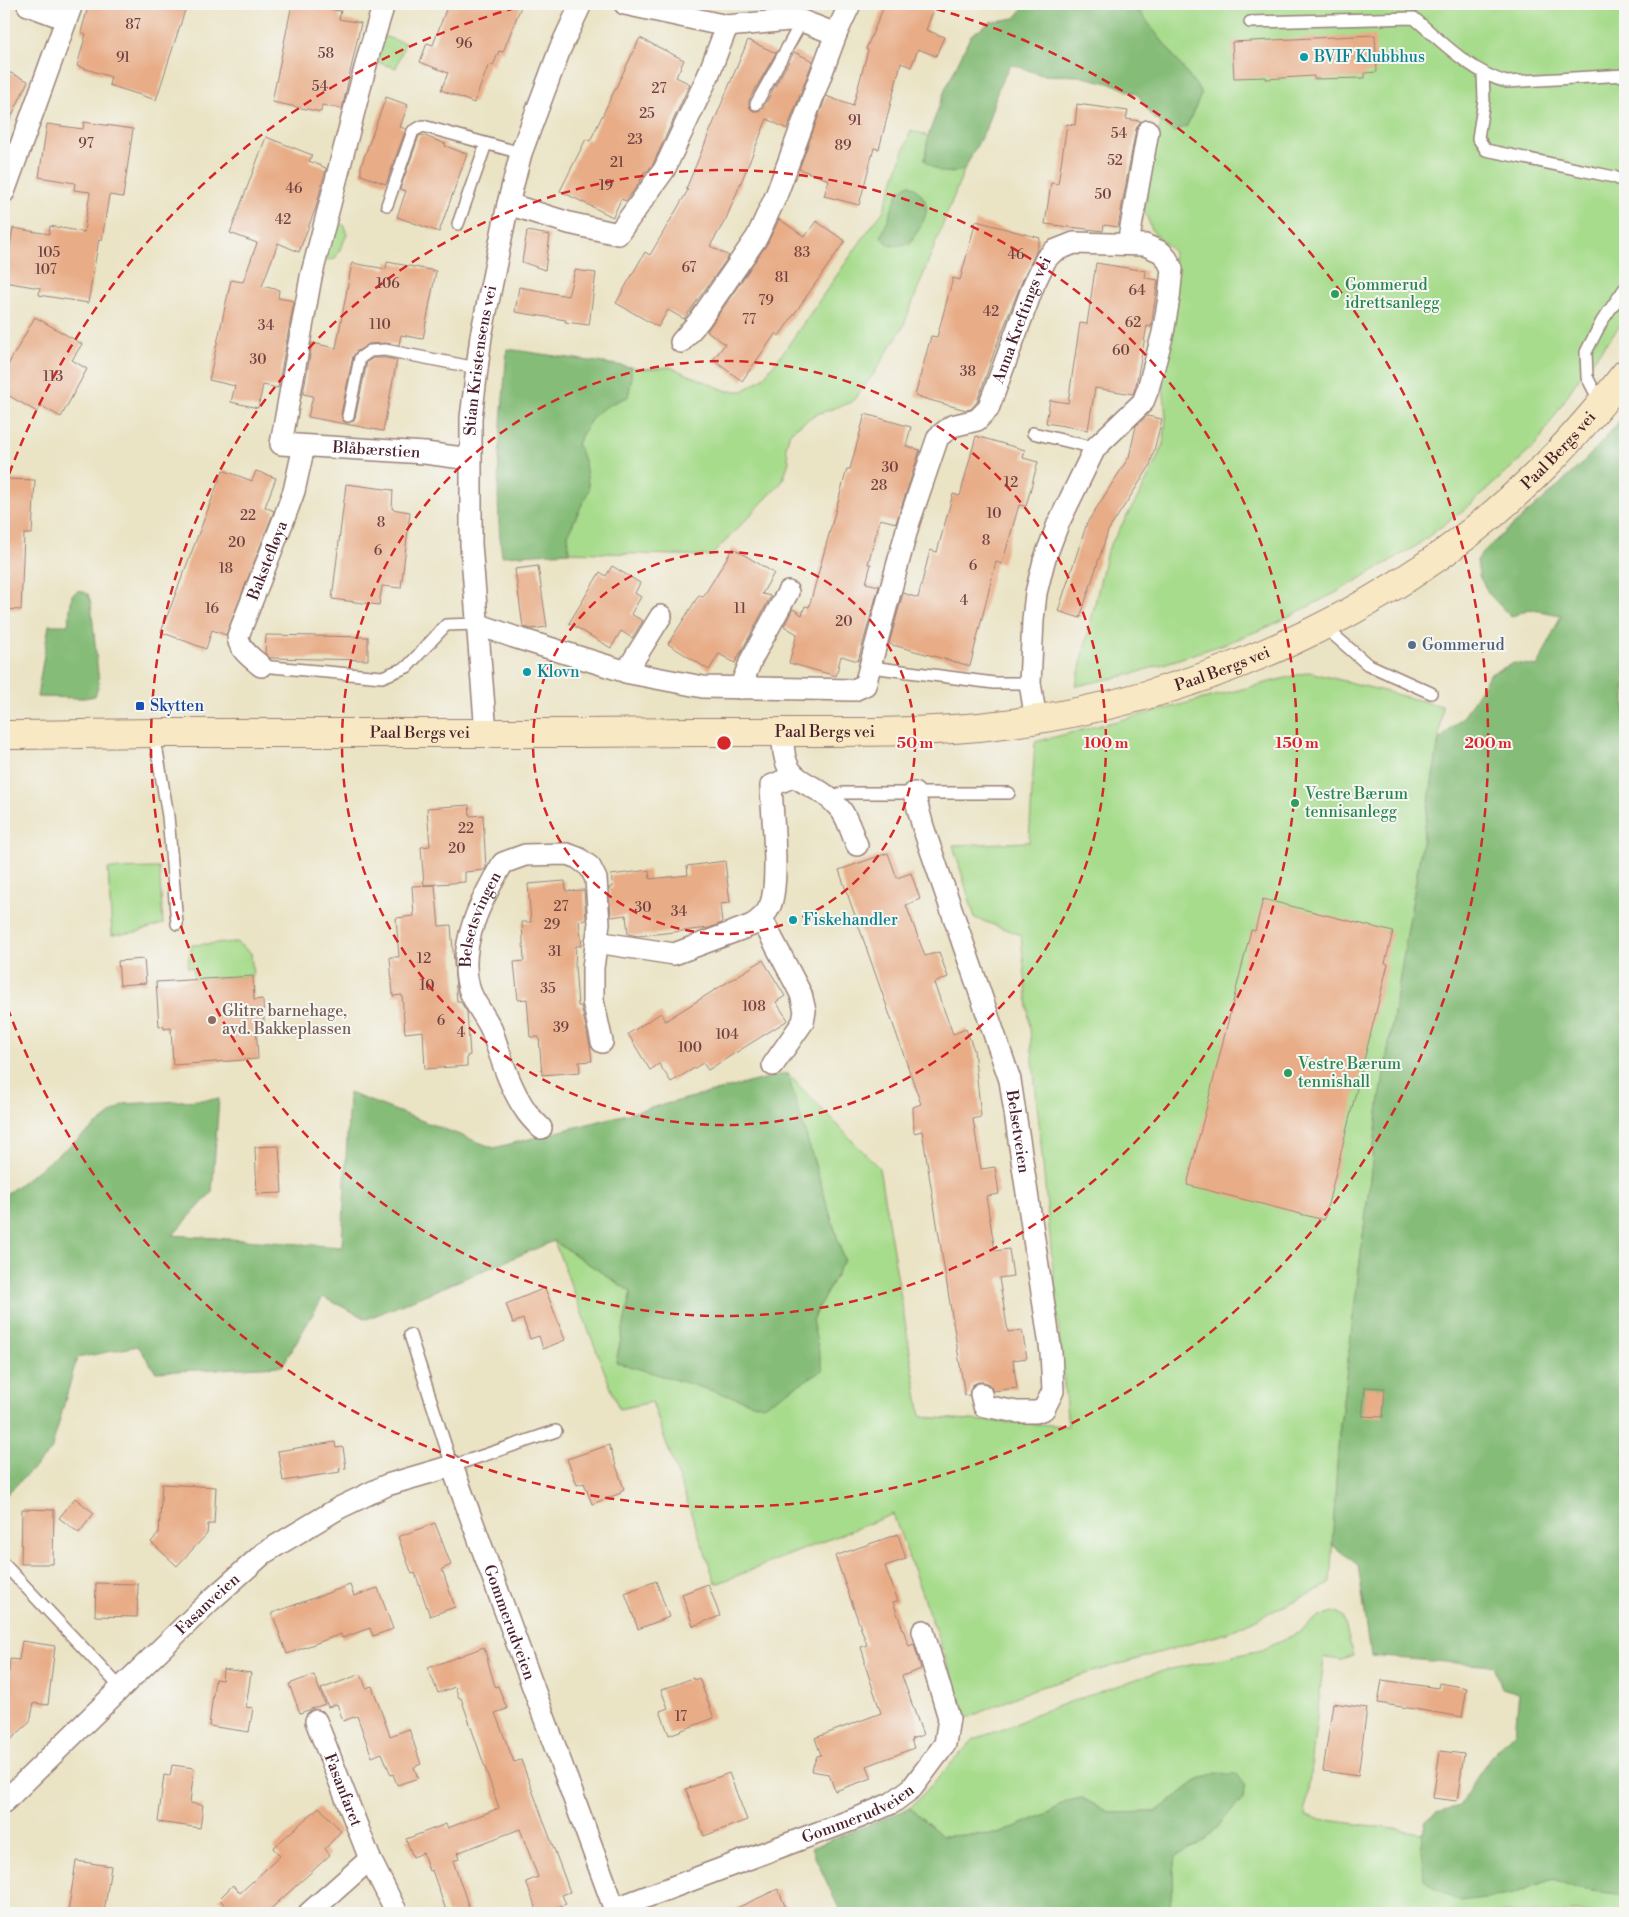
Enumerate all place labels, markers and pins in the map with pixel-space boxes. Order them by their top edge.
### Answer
place label: BVIF Klubbhus [1313,47,1425,67]
marker: BVIF Klubbhus [1298,51,1310,63]
place label: Gommerud idrettsanlegg [1345,275,1440,313]
marker: Gommerud idrettsanlegg [1329,288,1341,300]
place label: Gommerud [1422,635,1504,655]
marker: Gommerud [1406,639,1418,651]
place label: Klovn [537,662,580,682]
marker: Klovn [521,666,533,678]
place label: Skytten [150,696,204,716]
marker: Skytten [134,700,146,712]
centre of rings [715,734,733,752]
place label: Vestre Bærum tennisanlegg [1304,784,1408,822]
marker: Vestre Bærum tennisanlegg [1289,797,1301,809]
place label: Fiskehandler [803,910,898,930]
marker: Fiskehandler [787,914,799,926]
place label: Glitre barnehage, avd. Bakkeplassen [222,1001,352,1039]
marker: Glitre barnehage, avd. Bakkeplassen [206,1014,218,1026]
place label: Vestre Bærum tennishall [1297,1054,1401,1092]
marker: Vestre Bærum tennishall [1282,1067,1294,1079]

